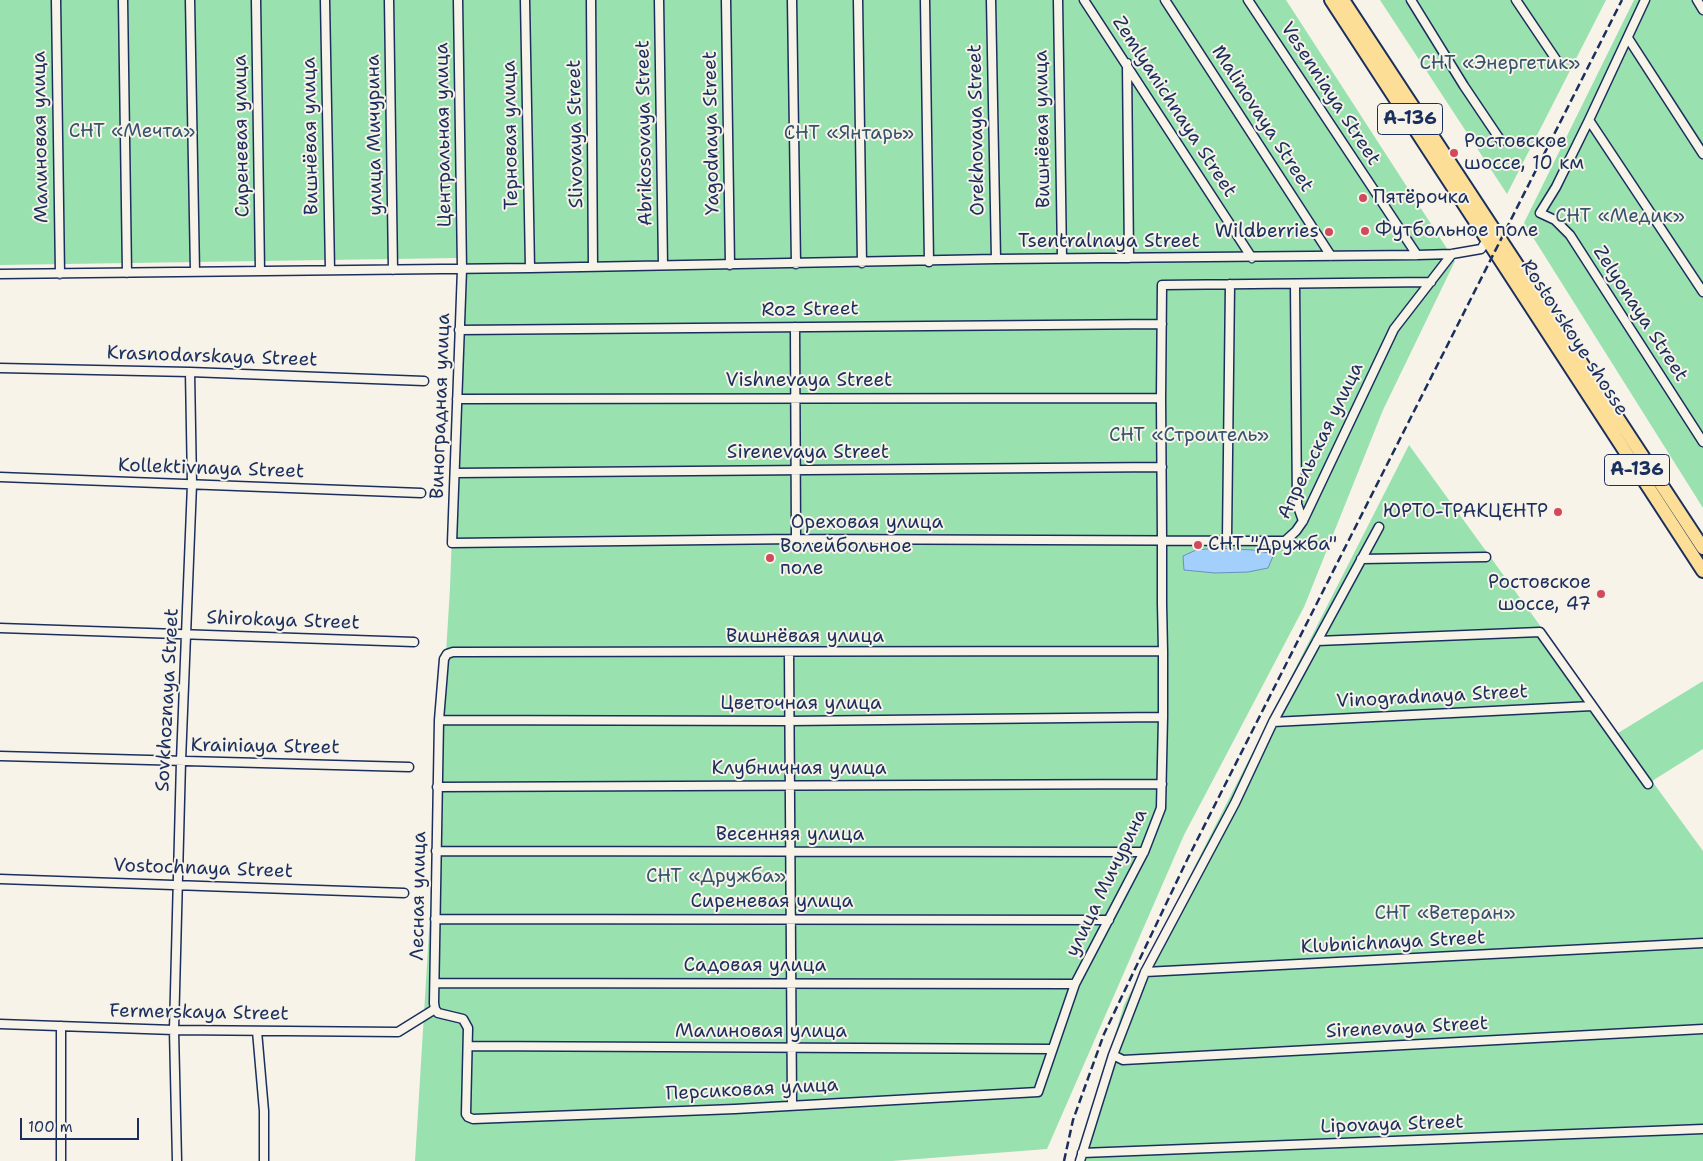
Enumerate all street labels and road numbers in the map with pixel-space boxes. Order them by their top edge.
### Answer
street label: Zemlyanichnaya Street [1107,12,1241,202]
street label: Vesenniaya Street [1275,18,1385,170]
street label: Abrikosovaya Street [632,40,658,226]
street label: Центральная улица [431,42,457,228]
street label: Malinovaya Street [1206,42,1318,196]
street label: Orekhovaya Street [964,44,990,216]
street label: Вишнёвая улица [1030,50,1056,208]
street label: Малиновая улица [28,51,54,223]
street label: Yagodnaya Street [699,51,725,215]
street label: Сиреневая улица [229,54,255,218]
street label: улица Мичурина [362,54,388,216]
street label: Вишнёвая улица [298,57,324,215]
street label: Slivovaya Street [563,59,589,209]
street label: Терновая улица [498,60,524,210]
road number: А-136 [1378,104,1442,134]
street label: Tsentralnaya Street [1018,231,1200,253]
street label: Zelyonaya Street [1588,242,1692,386]
street label: Rostovskoye shosse [1515,256,1633,420]
street label: Roz Street [761,298,859,322]
street label: Виноградная улица [426,313,456,499]
street label: Krasnodarskaya Street [106,342,318,372]
street label: Апрельская улица [1273,359,1369,523]
street label: Vishnevaya Street [726,370,892,392]
street label: Sirenevaya Street [727,442,889,464]
street label: Kollektivnaya Street [117,454,305,484]
road number: А-136 [1604,454,1670,486]
street label: Ореховая улица [791,512,943,534]
street label: Shirokaya Street [206,607,360,635]
street label: Sovkhoznaya Street [152,608,184,792]
street label: Вишнёвая улица [726,626,884,648]
street label: Vinogradnaya Street [1336,681,1528,713]
street label: Цветочная улица [720,693,882,715]
street label: Krainiaya Street [190,734,340,760]
street label: Клубничная улица [711,758,887,780]
street label: улица Мичурина [1061,805,1153,961]
street label: Весенняя улица [716,824,864,846]
street label: Лесная улица [406,831,432,961]
street label: Vostochnaya Street [113,854,293,884]
street label: Сиреневая улица [691,891,853,913]
street label: Klubnichnaya Street [1300,927,1486,959]
street label: Садовая улица [684,955,826,977]
street label: Fermerskaya Street [109,1000,289,1026]
street label: Sirenevaya Street [1325,1012,1489,1044]
street label: Малиновая улица [675,1021,847,1043]
street label: Персиковая улица [665,1074,839,1106]
street label: Lipovaya Street [1320,1111,1464,1139]

